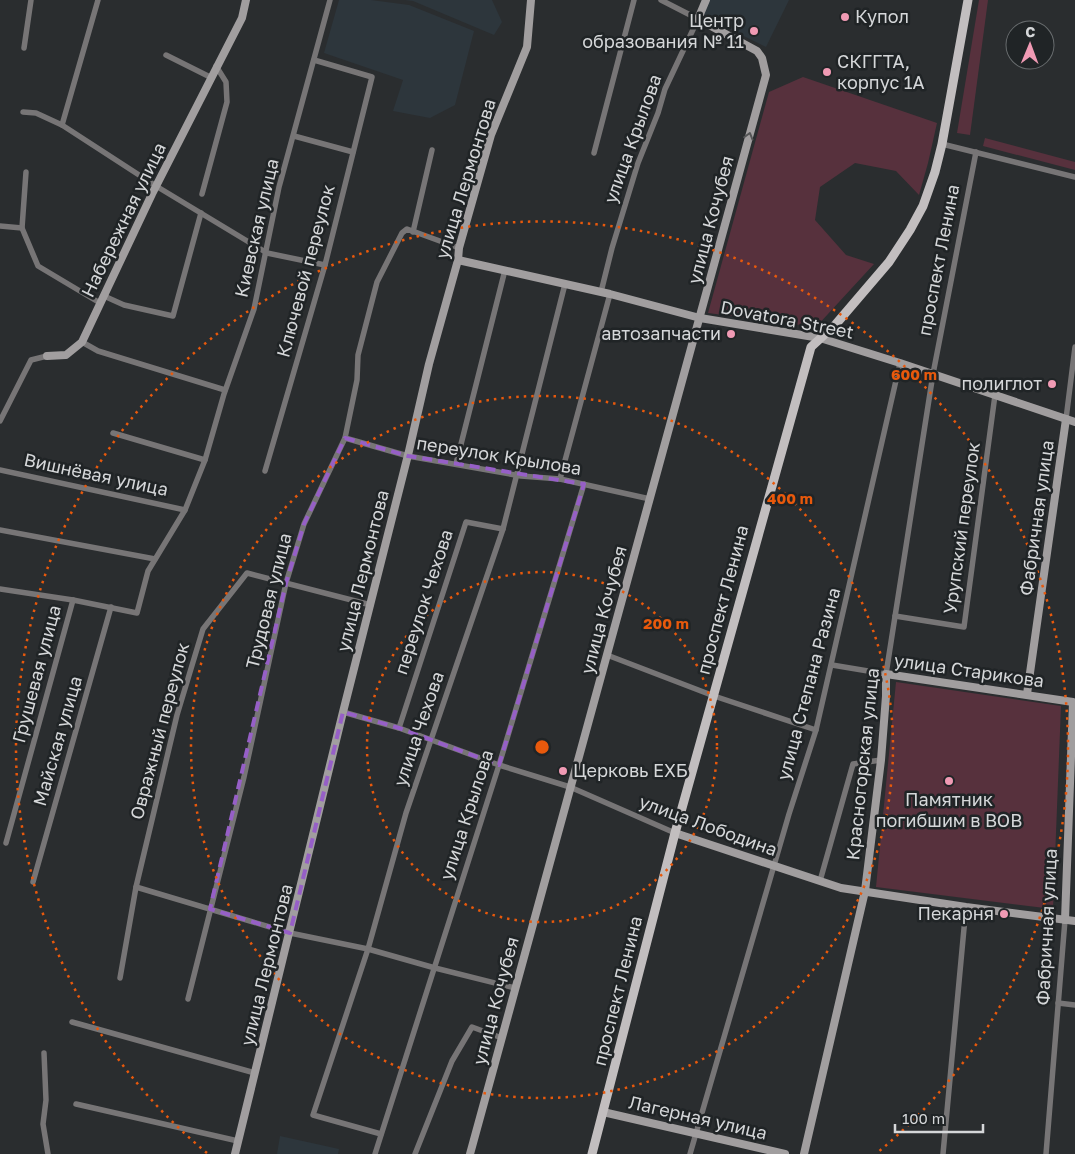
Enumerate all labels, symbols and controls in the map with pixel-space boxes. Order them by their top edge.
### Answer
place label: Купол [855,5,909,27]
place label: Центр образования № 11 [582,9,744,52]
marker: Купол [839,11,851,23]
north arrow [1005,20,1055,70]
text: С [1025,23,1035,40]
marker: Центр образования № 11 [748,25,760,37]
place label: СКГГТА, корпус 1А [837,50,924,93]
marker: СКГГТА, корпус 1А [821,66,833,78]
street label: улица Крылова [599,71,666,206]
street label: улица Лермонтова [430,96,500,261]
one-way arrow [743,131,754,140]
street label: Набережная улица [76,139,170,300]
street label: улица Кочубея [682,153,738,286]
street label: Киевская улица [229,156,283,299]
street label: Ключевой переулок [271,182,339,360]
street label: проспект Ленина [913,182,963,337]
street label: Dovatora Street [719,295,856,343]
place label: автозапчасти [601,322,721,344]
marker: автозапчасти [725,328,737,340]
text: 600 m [891,365,937,383]
place label: полиглот [962,372,1042,394]
marker: полиглот [1046,378,1058,390]
street label: переулок Крылова [415,431,583,479]
street label: Фабричная улица [1014,439,1058,597]
street label: Урупский переулок [938,441,984,615]
street label: Вишнёвая улица [22,448,170,500]
street label: улица Лермонтова [331,487,393,654]
text: 400 m [767,489,813,507]
street label: проспект Ленина [692,523,753,677]
street label: переулок Чехова [389,526,457,677]
street label: Трудовая улица [241,531,296,671]
street label: улица Кочубея [575,543,631,676]
street label: улица Степана Разина [772,585,844,783]
street label: Грушевая улица [7,602,65,745]
text: 200 m [643,614,689,632]
street label: Овражный переулок [125,640,193,822]
street label: улица Старикова [893,649,1046,691]
street label: Красногорская улица [841,667,883,861]
street label: улица Чехова [388,668,448,789]
street label: Майская улица [28,673,86,808]
centre of rings [533,738,551,756]
street label: улица Крылова [435,747,497,883]
place label: Церковь ЕХБ [573,759,688,781]
marker: Церковь ЕХБ [557,765,569,777]
marker: Памятник погибшим в ВОВ [943,775,955,787]
place label: Памятник погибшим в ВОВ [876,788,1022,831]
street label: улица Лободина [636,790,780,860]
street label: Фабричная улица [1031,848,1061,1006]
street label: улица Лермонтова [235,881,297,1048]
place label: Пекарня [917,902,994,924]
marker: Пекарня [998,908,1010,920]
street label: проспект Ленина [588,913,646,1068]
street label: улица Кочубея [467,934,523,1067]
street label: Лагерная улица [627,1090,770,1144]
scale bar [895,1102,982,1134]
text: 100 m [902,1109,945,1127]

